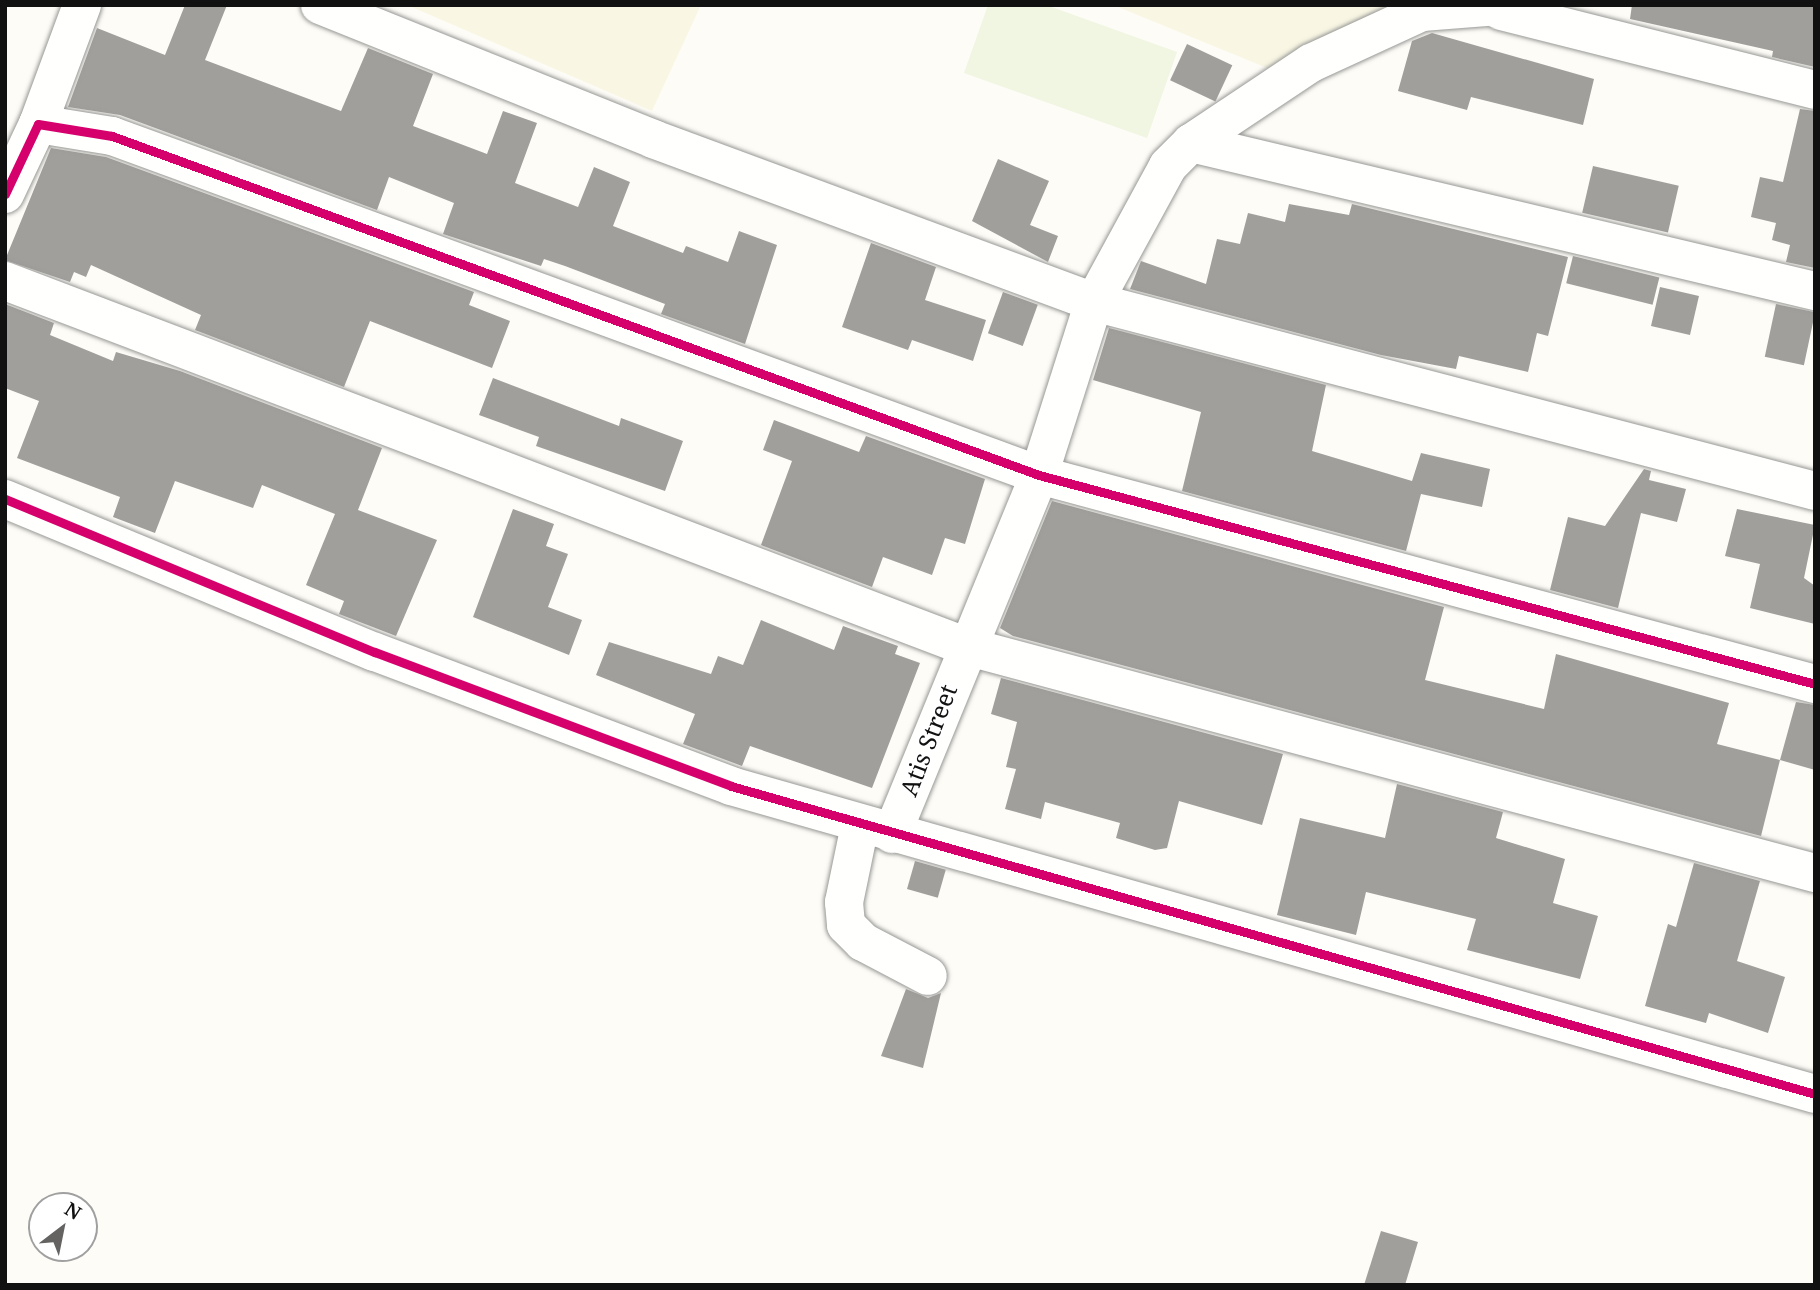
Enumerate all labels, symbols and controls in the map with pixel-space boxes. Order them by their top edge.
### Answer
street label: Atis Street [894,680,962,800]
north arrow [28,1192,98,1262]
text: N [60,1196,86,1226]

